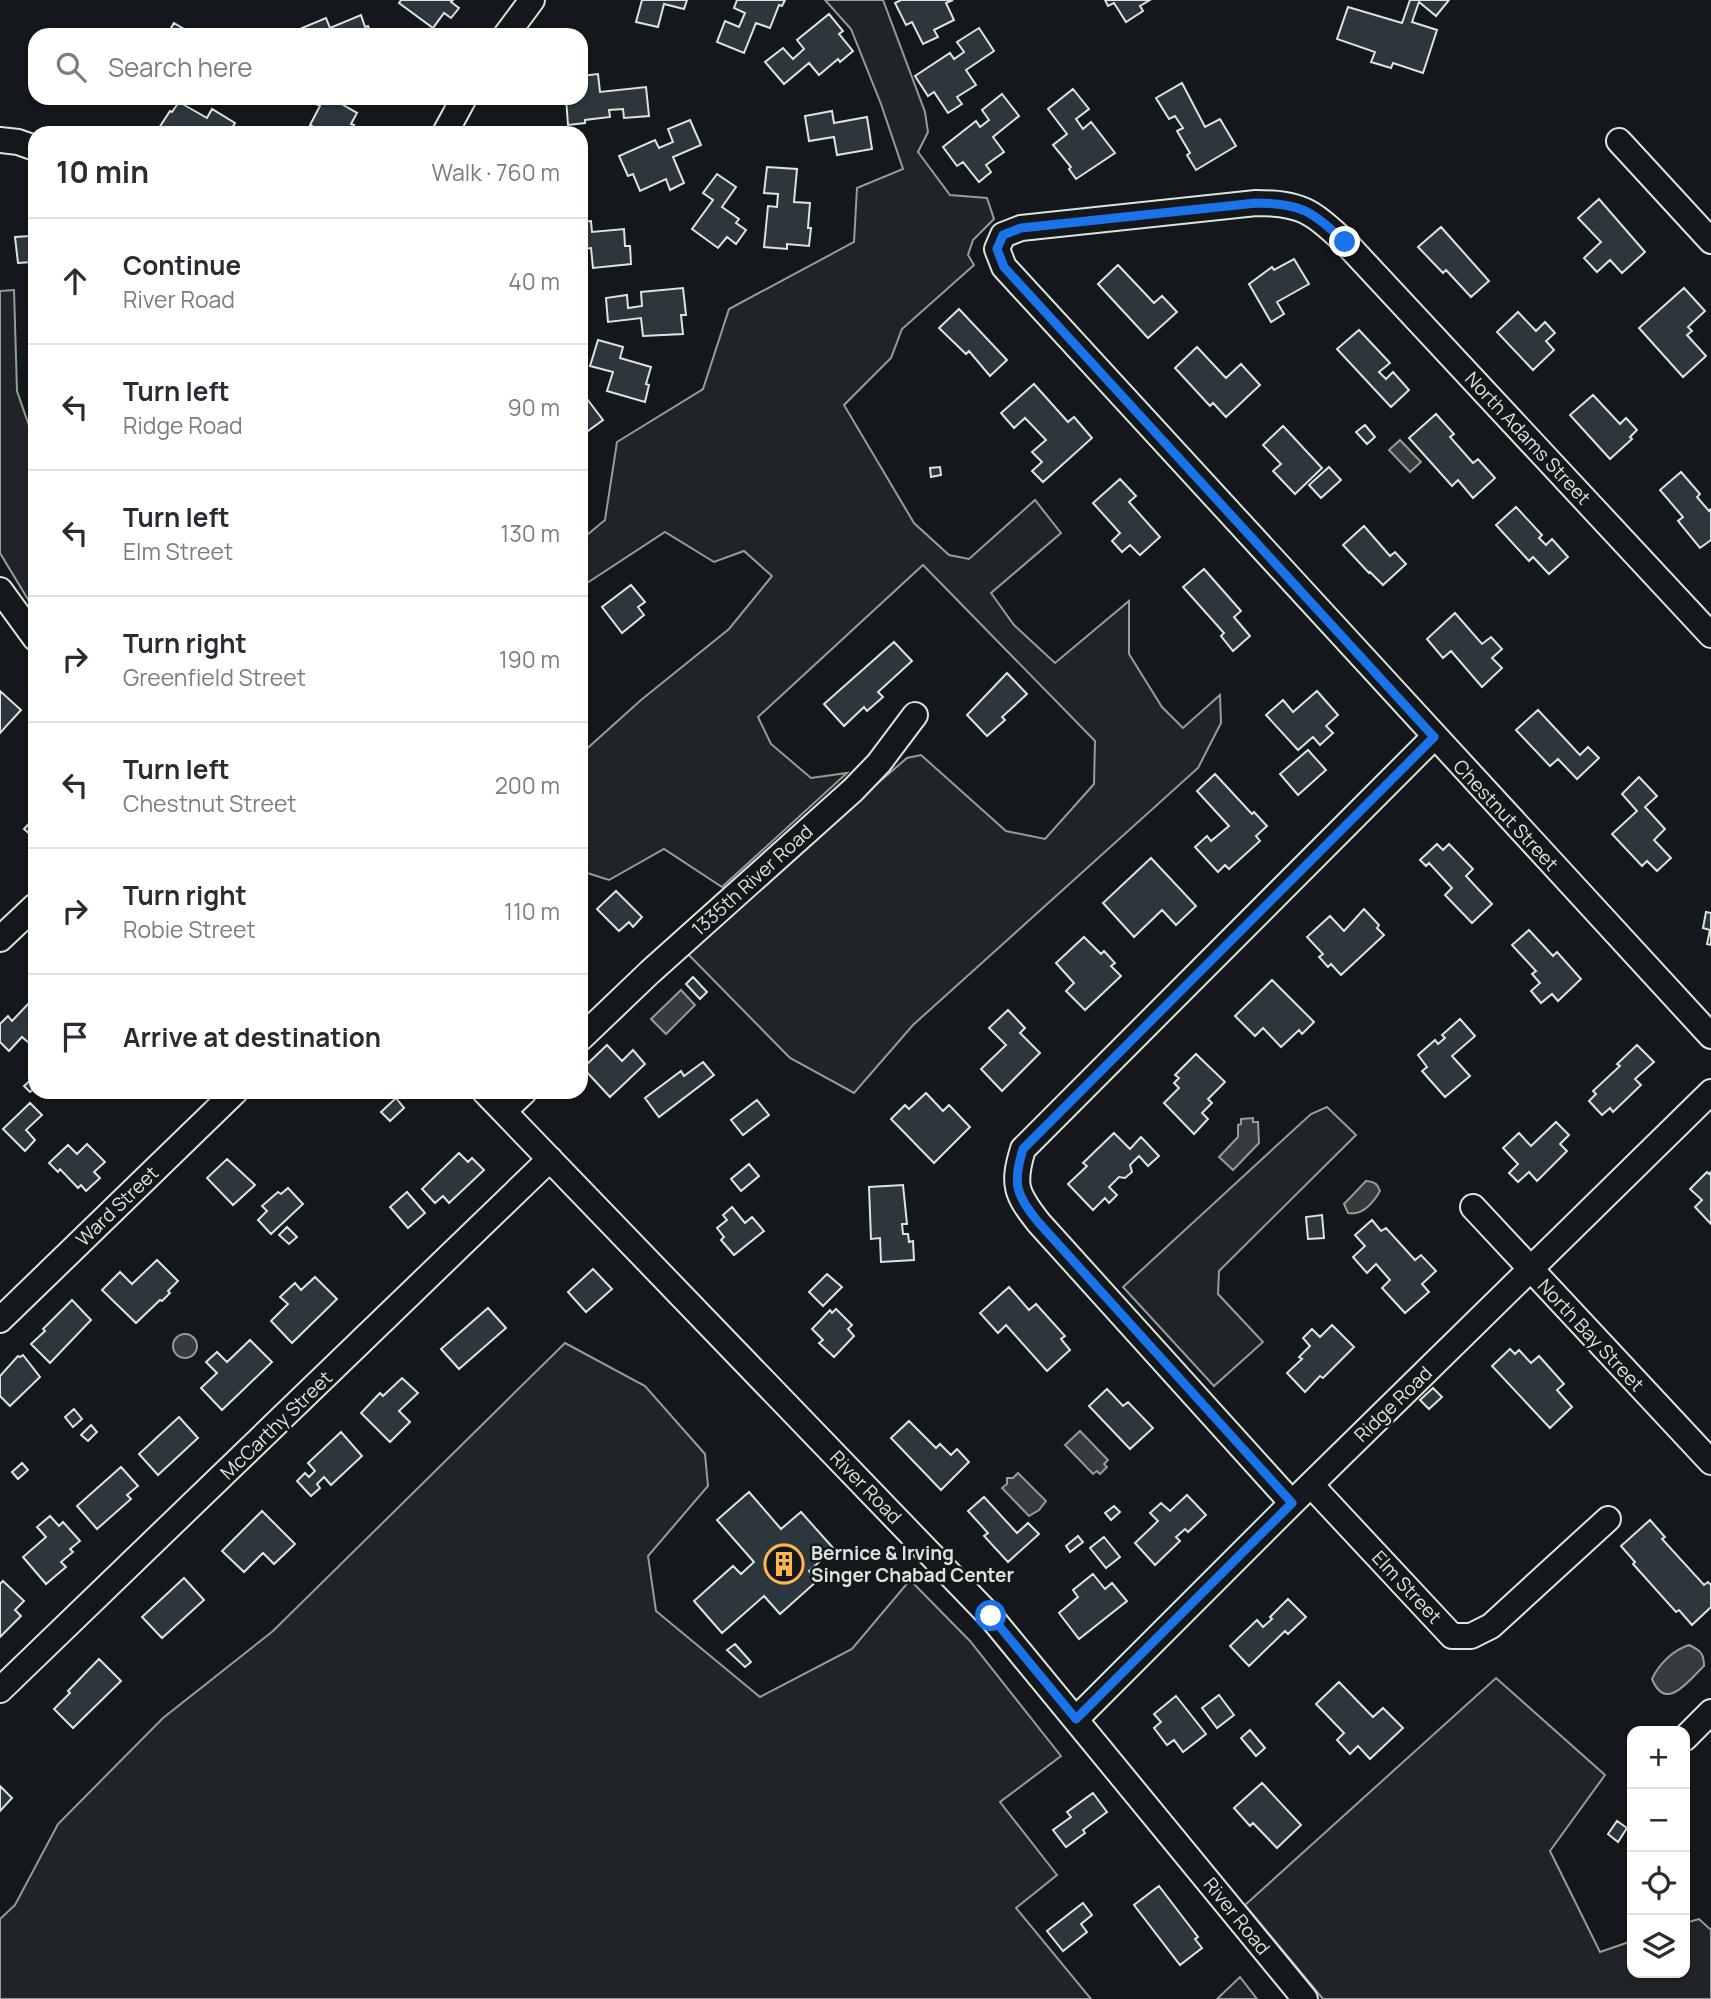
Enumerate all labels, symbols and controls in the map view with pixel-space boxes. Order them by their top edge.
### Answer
search box [28,28,588,105]
icon: search [52,48,90,86]
text: Search here [108,49,253,85]
text: 10 min [56,151,149,192]
text: Walk · 760 m [432,156,560,188]
route end [1329,226,1360,257]
text: Continue [123,247,241,283]
icon: ahead [56,262,94,300]
text: 40 m [508,265,560,297]
text: River Road [123,283,235,315]
street label: North Adams Street [1459,366,1597,510]
text: Turn left [123,373,230,409]
icon: left [56,388,94,426]
text: 90 m [508,391,560,423]
text: Ridge Road [123,409,243,441]
text: Turn left [123,499,230,535]
icon: left [56,514,94,552]
text: 130 m [500,517,560,549]
text: Elm Street [123,535,233,567]
text: Turn right [123,625,247,661]
icon: right [56,640,94,678]
text: 190 m [499,643,560,675]
text: Greenfield Street [123,661,306,693]
text: Turn left [123,751,230,787]
street label: Chestnut Street [1448,754,1564,876]
icon: left [56,766,94,804]
text: 200 m [495,769,560,801]
text: Chestnut Street [123,787,297,819]
street label: 1335th River Road [686,819,818,941]
text: Turn right [123,877,247,913]
icon: right [56,892,94,930]
text: 110 m [504,895,560,927]
text: Robie Street [123,913,256,945]
icon: arrive [56,1018,94,1056]
text: Arrive at destination [123,1019,381,1055]
street label: Ward Street [70,1160,164,1252]
street label: North Bay Street [1532,1273,1650,1397]
street label: Ridge Road [1348,1360,1438,1448]
street label: McCarthy Street [214,1365,338,1485]
street label: River Road [825,1445,907,1529]
place label: Bernice & Irving Singer Chabad Center [811,1540,1014,1588]
building icon: Bernice & Irving Singer Chabad Center [763,1543,805,1585]
street label: Elm Street [1366,1545,1448,1629]
route start [975,1600,1006,1631]
map controls [1627,1726,1690,1978]
button: + [1627,1726,1690,1789]
button: − [1627,1789,1690,1852]
button: locate [1627,1852,1690,1915]
street label: River Road [1198,1872,1276,1960]
button: layers [1627,1915,1690,1978]

